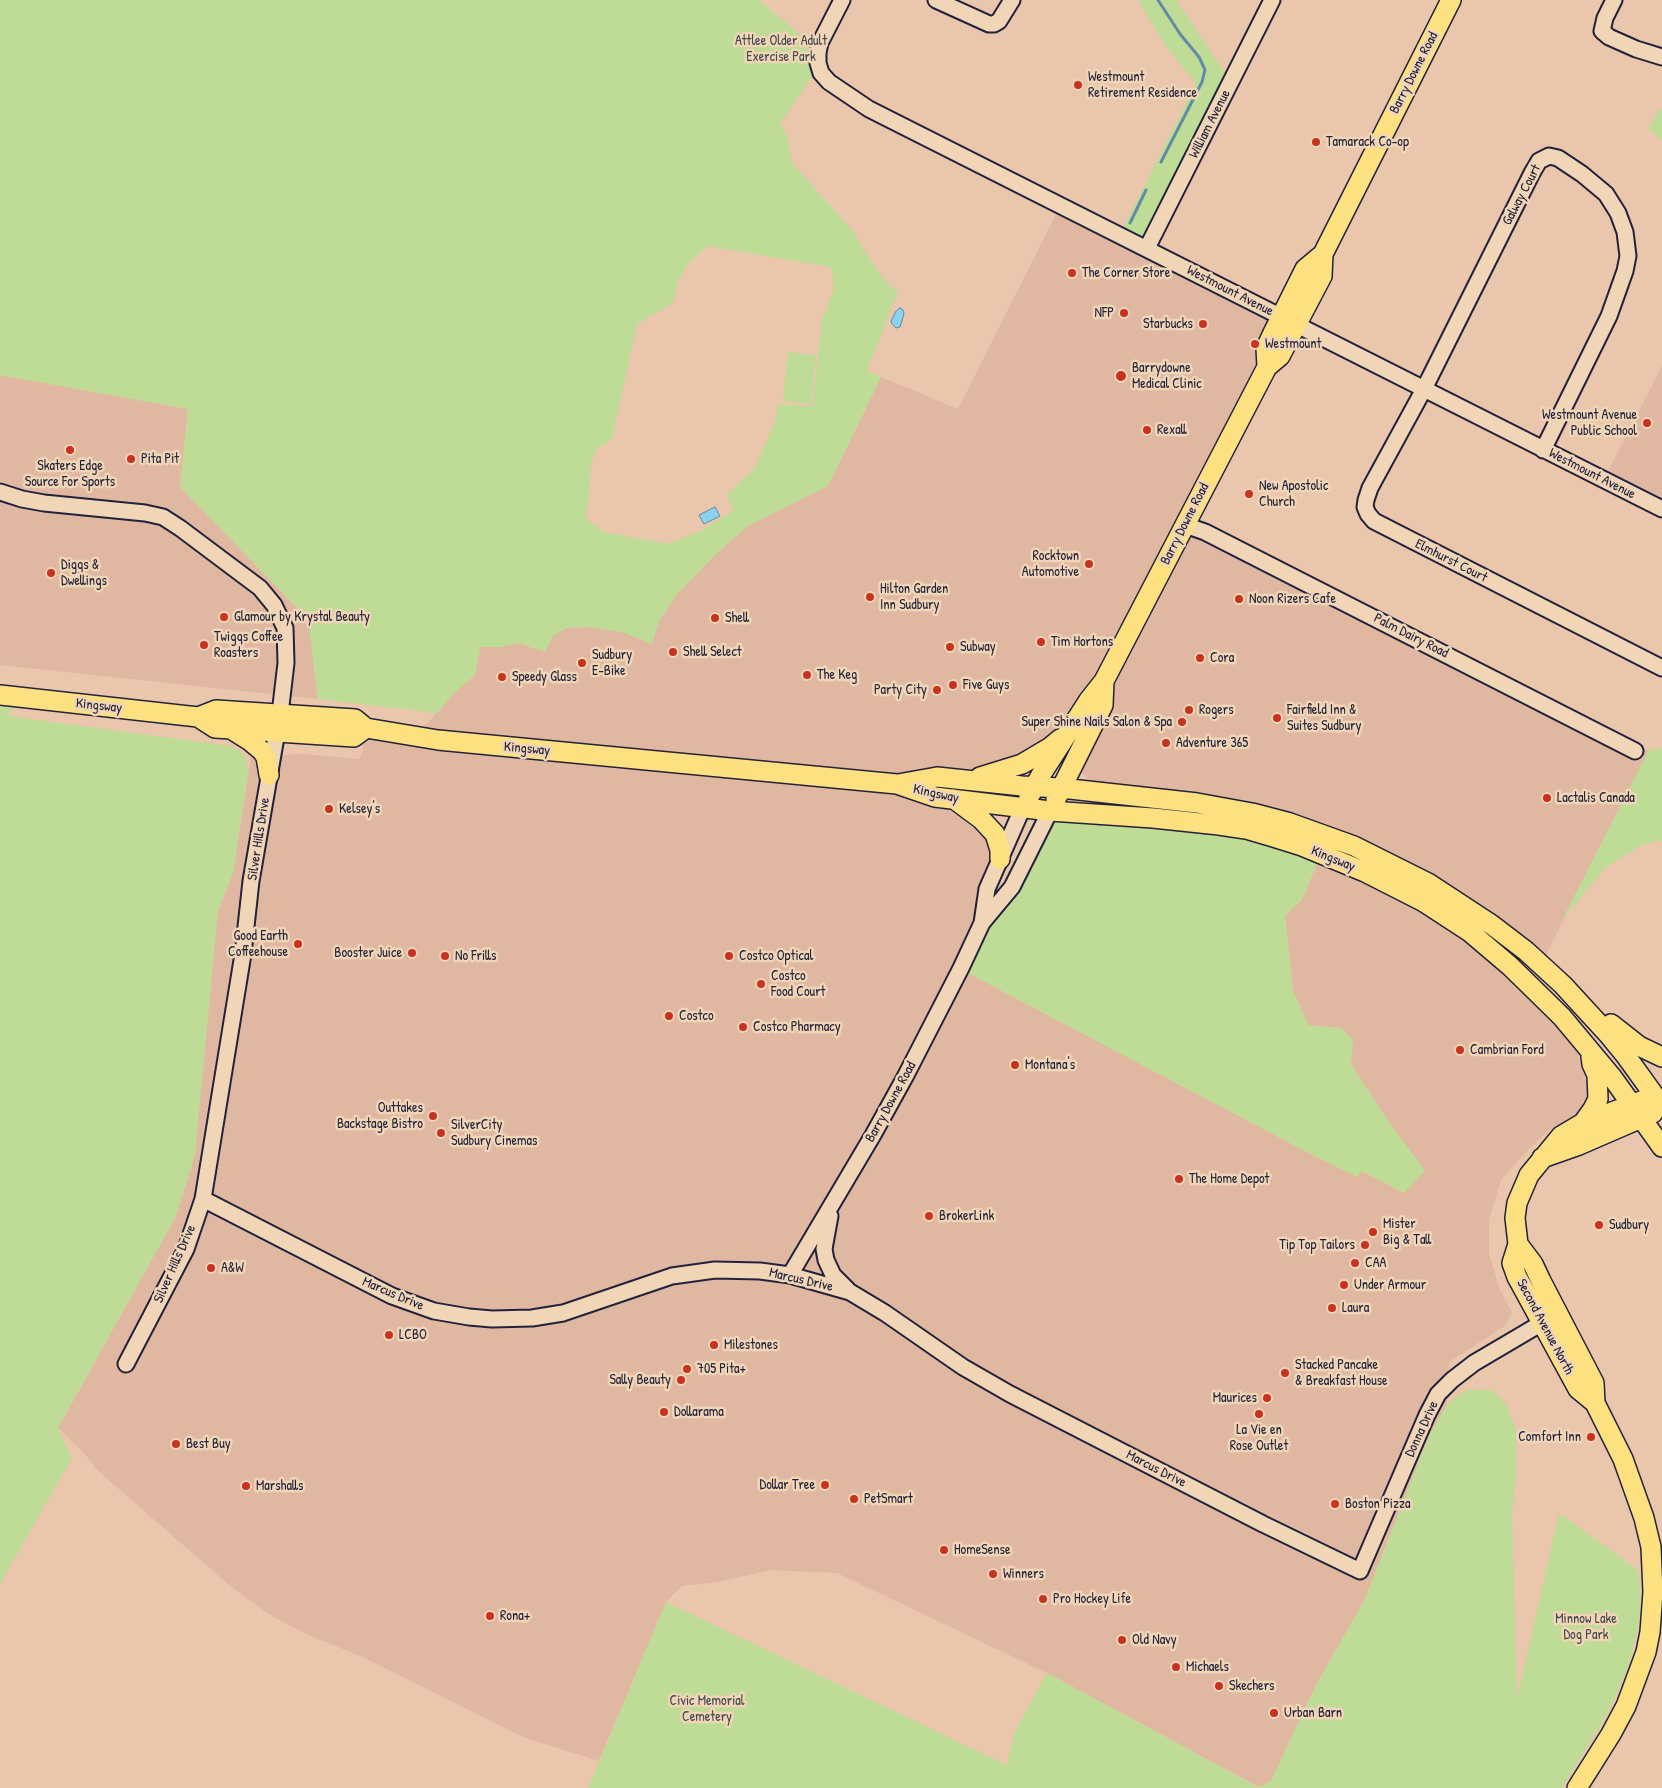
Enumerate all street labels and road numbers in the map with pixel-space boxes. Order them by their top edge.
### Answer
street label: Barry Downe Road [1386,29,1442,117]
street label: William Avenue [1186,87,1234,161]
street label: Galway Court [1499,162,1545,228]
street label: Westmount Avenue [1184,262,1276,320]
street label: Westmount Avenue [1546,445,1638,503]
street label: Barry Downe Road [1157,480,1213,568]
street label: Elmhurst Court [1412,536,1490,586]
street label: Palm Dairy Road [1371,610,1451,662]
street label: Kingsway [75,695,123,717]
street label: Kingsway [503,739,551,759]
street label: Kingsway [912,781,960,807]
street label: Silver Hills Drive [244,796,274,882]
street label: Kingsway [1308,843,1358,875]
street label: Barry Downe Road [862,1059,920,1145]
street label: Silver Hills Drive [150,1222,200,1306]
street label: Marcus Drive [767,1264,835,1296]
street label: Marcus Drive [360,1274,426,1314]
street label: Second Avenue North [1513,1276,1577,1378]
street label: Donna Drive [1402,1398,1442,1460]
street label: Marcus Drive [1123,1447,1189,1491]

